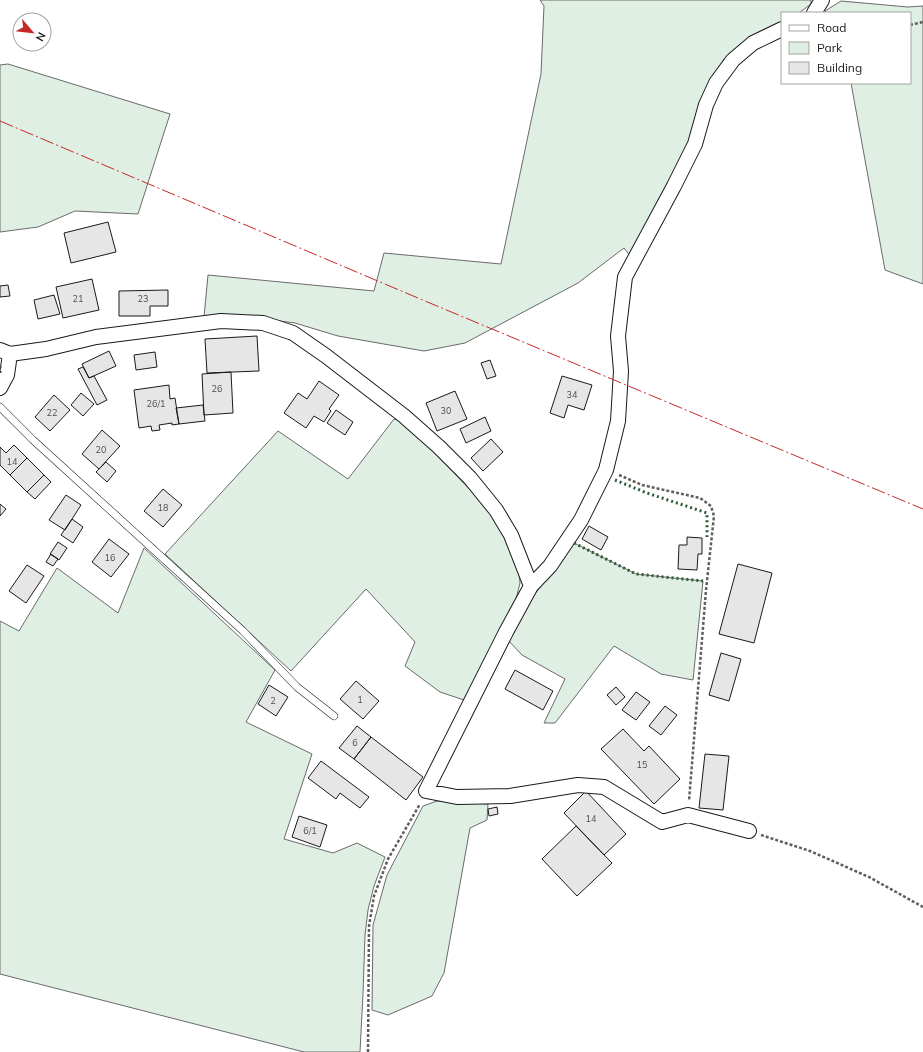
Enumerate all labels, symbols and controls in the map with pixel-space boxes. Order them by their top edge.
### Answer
north arrow [12,12,52,52]
legend [781,12,911,84]
text: Road [817,20,846,35]
text: N [33,30,49,44]
text: Park [817,40,843,55]
text: Building [817,60,862,75]
house number: 21 [73,293,83,304]
house number: 23 [138,293,148,304]
house number: 26 [212,383,222,394]
house number: 34 [567,389,578,400]
house number: 26/1 [147,398,165,409]
house number: 30 [441,405,451,416]
house number: 22 [47,407,57,418]
house number: 20 [96,444,106,455]
house number: 14 [7,456,18,467]
house number: 18 [158,502,168,513]
house number: 16 [105,552,115,563]
house number: 1 [357,694,363,705]
house number: 2 [270,695,276,706]
house number: 6 [352,737,358,748]
house number: 15 [637,759,648,770]
house number: 14 [586,813,597,824]
house number: 6/1 [303,825,317,836]

